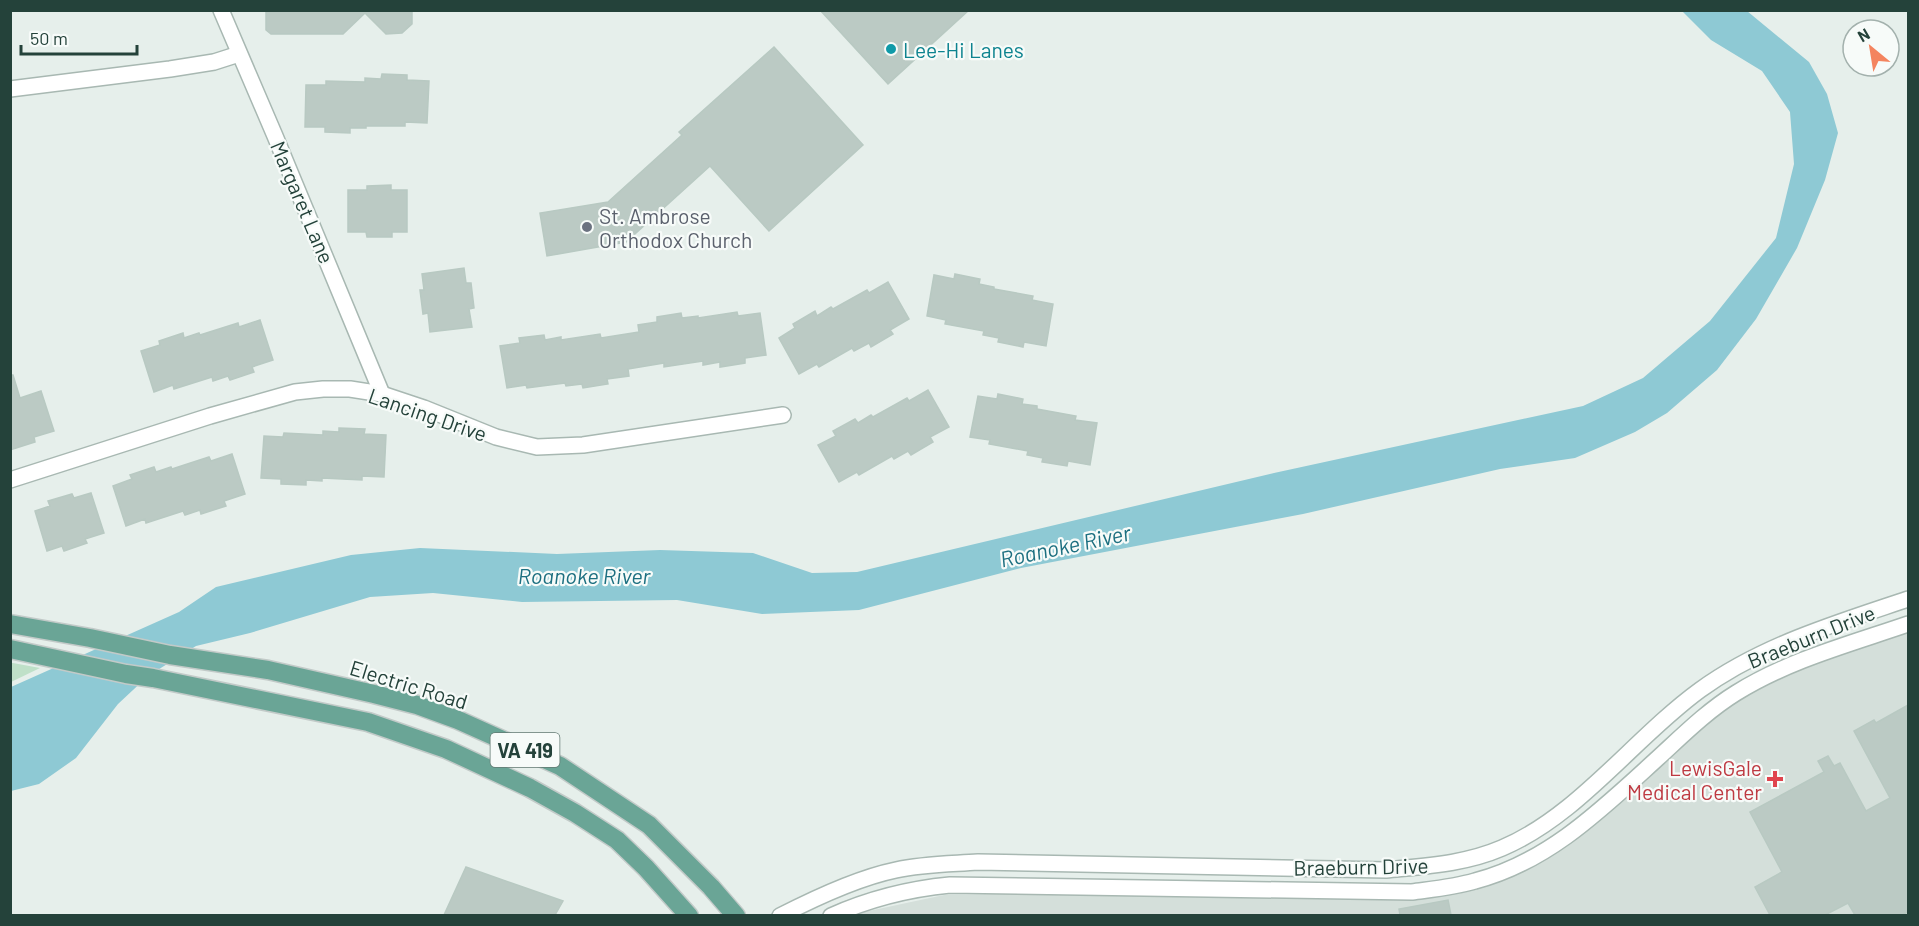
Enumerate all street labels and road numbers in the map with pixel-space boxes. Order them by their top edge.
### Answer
street label: Margaret Lane [266,137,340,267]
street label: Lancing Drive [365,382,491,446]
street label: Braeburn Drive [1744,599,1878,673]
street label: Electric Road [347,654,471,714]
road number: VA 419 [490,733,560,767]
street label: Braeburn Drive [1293,852,1429,880]

